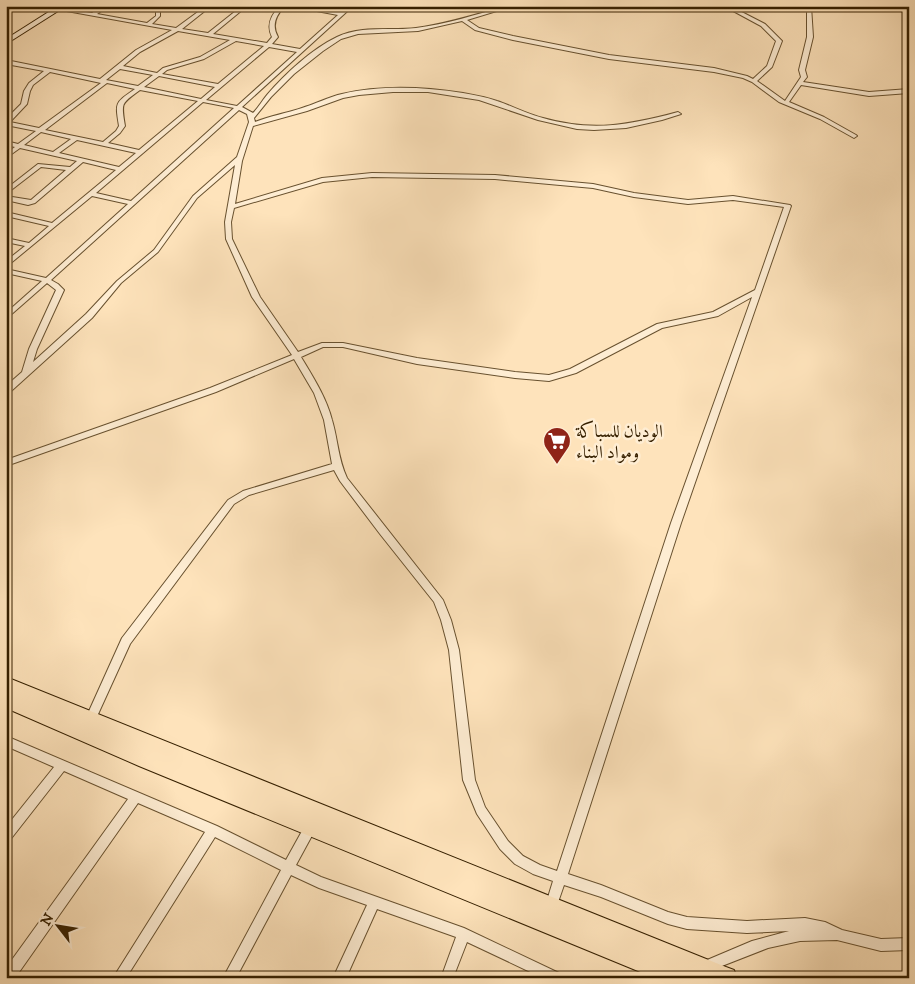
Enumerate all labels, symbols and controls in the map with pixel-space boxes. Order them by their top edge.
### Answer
place label: الوديان للسباكة ومواد البناء [575,420,663,464]
supermarket icon: الوديان للسباكة ومواد البناء [542,426,572,465]
north arrow [32,902,82,952]
text: N [37,910,59,929]

